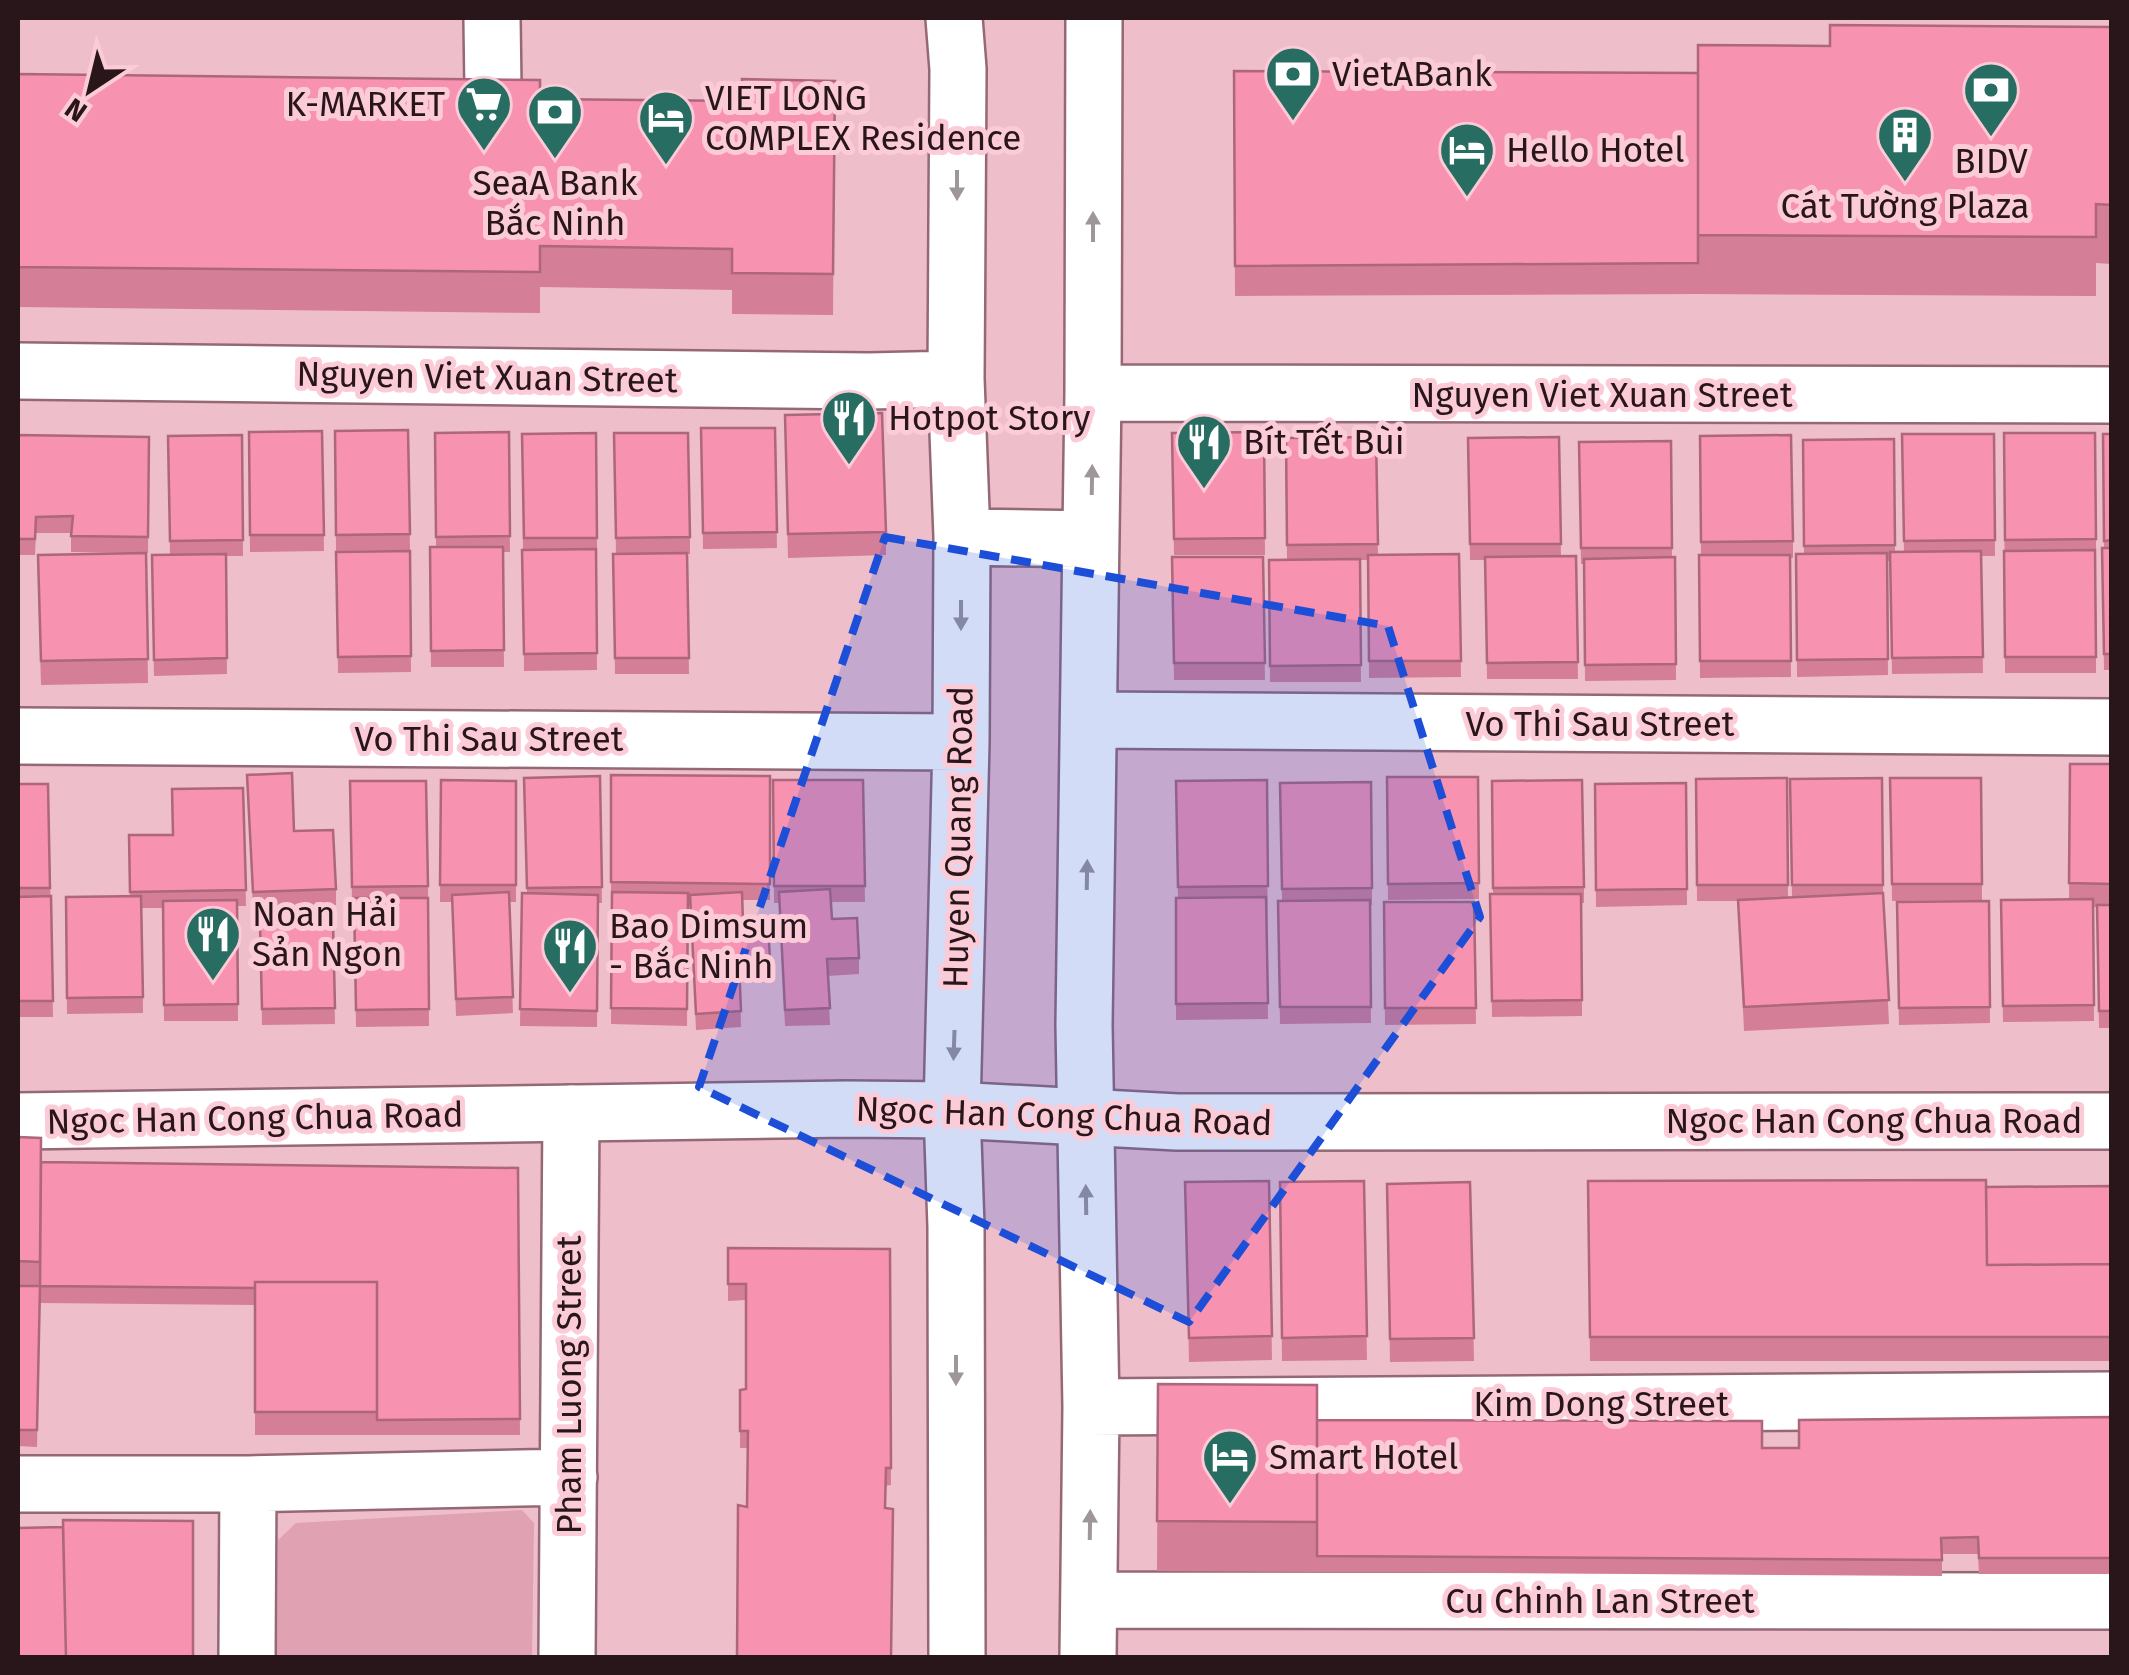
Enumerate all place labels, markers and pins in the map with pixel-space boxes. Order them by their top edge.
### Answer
bank icon: VietABank [1263,44,1323,123]
place label: VietABank [1332,53,1492,95]
bank icon: BIDV [1961,60,2021,139]
supermarket icon: K-MARKET [454,74,514,153]
place label: VIET LONG COMPLEX Residence [705,77,1021,159]
bank icon: SeaA Bank Bắc Ninh [525,82,585,161]
place label: K-MARKET [286,83,445,125]
hotel icon: VIET LONG COMPLEX Residence [636,88,696,167]
building icon: Cát Tường Plaza [1875,105,1935,184]
hotel icon: Hello Hotel [1437,120,1497,199]
place label: Hello Hotel [1506,129,1685,171]
place label: BIDV [1954,140,2028,182]
place label: SeaA Bank Bắc Ninh [473,162,638,244]
place label: Cát Tường Plaza [1781,185,2029,227]
restaurant icon: Hotpot Story [819,388,879,467]
place label: Hotpot Story [888,397,1090,439]
restaurant icon: Bít Tết Bùi [1174,412,1234,491]
place label: Bít Tết Bùi [1243,421,1405,463]
place label: Noan Hải Sản Ngon [252,893,402,975]
restaurant icon: Noan Hải Sản Ngon [183,904,243,983]
place label: Bao Dimsum - Bắc Ninh [609,905,808,987]
restaurant icon: Bao Dimsum - Bắc Ninh [540,916,600,995]
hotel icon: Smart Hotel [1200,1427,1260,1506]
place label: Smart Hotel [1269,1436,1458,1478]

